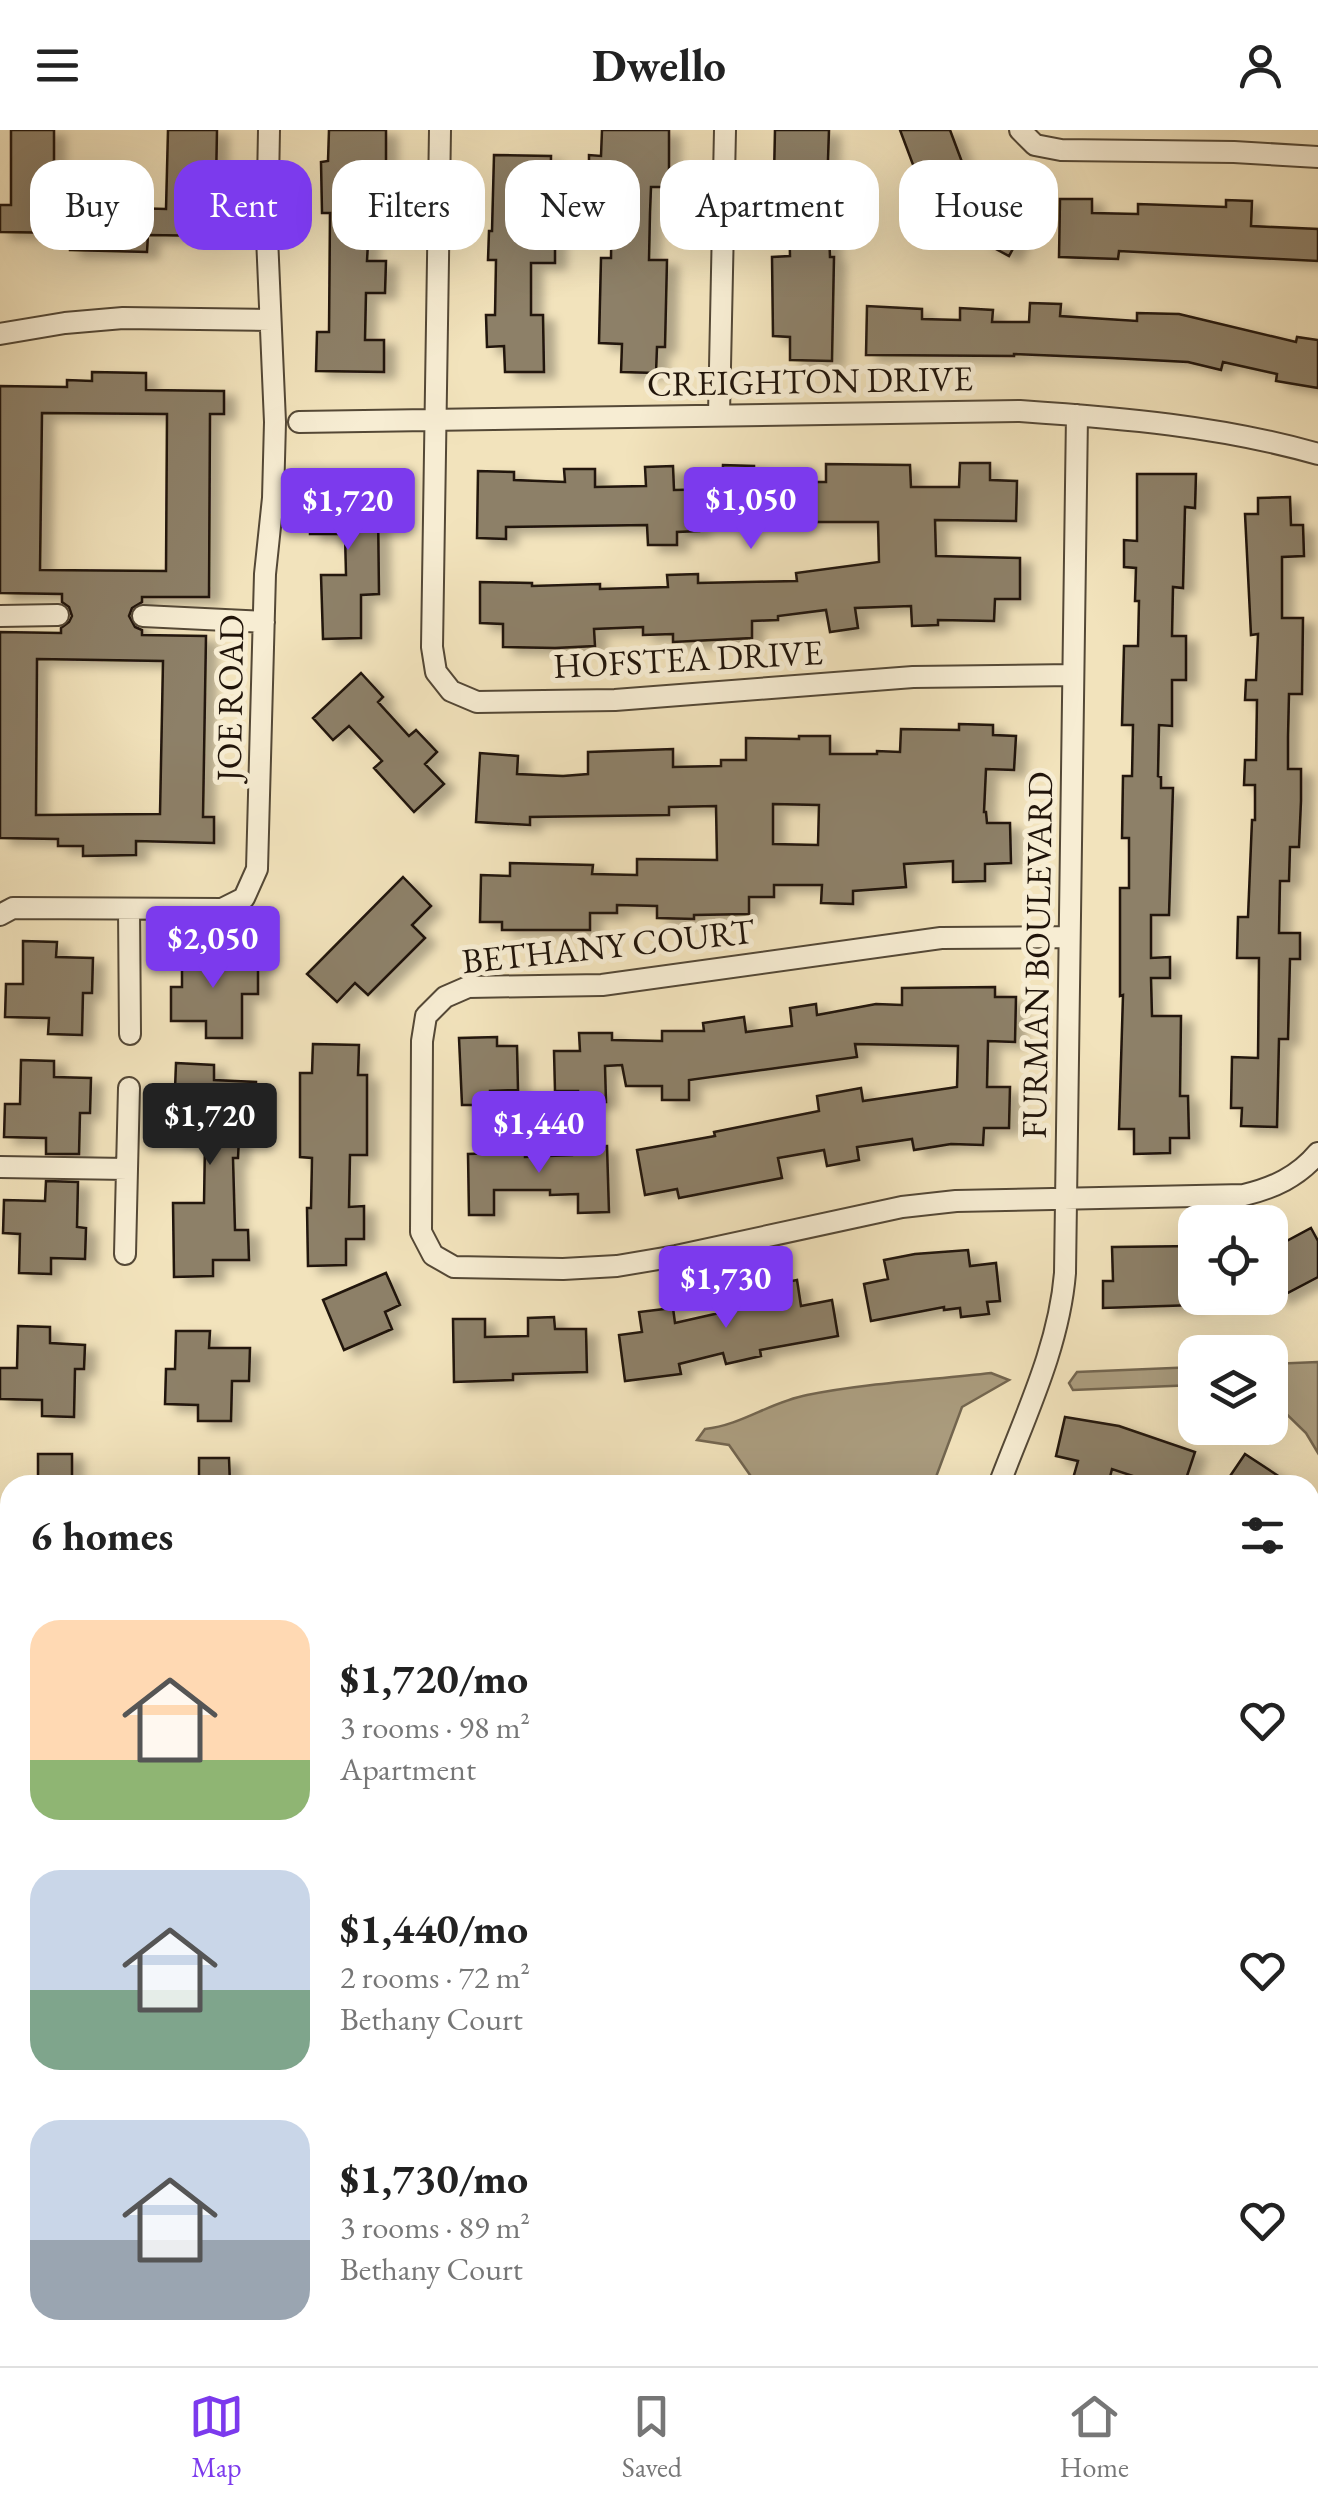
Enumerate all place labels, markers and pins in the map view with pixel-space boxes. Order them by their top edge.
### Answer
pin: $1,050 [670,467,832,552]
pin: $1,720 [267,468,429,553]
pin: $2,050 [132,906,294,991]
pin: $1,720 [129,1083,291,1168]
pin: $1,440 [458,1091,620,1176]
pin: $1,730 [645,1246,807,1331]

